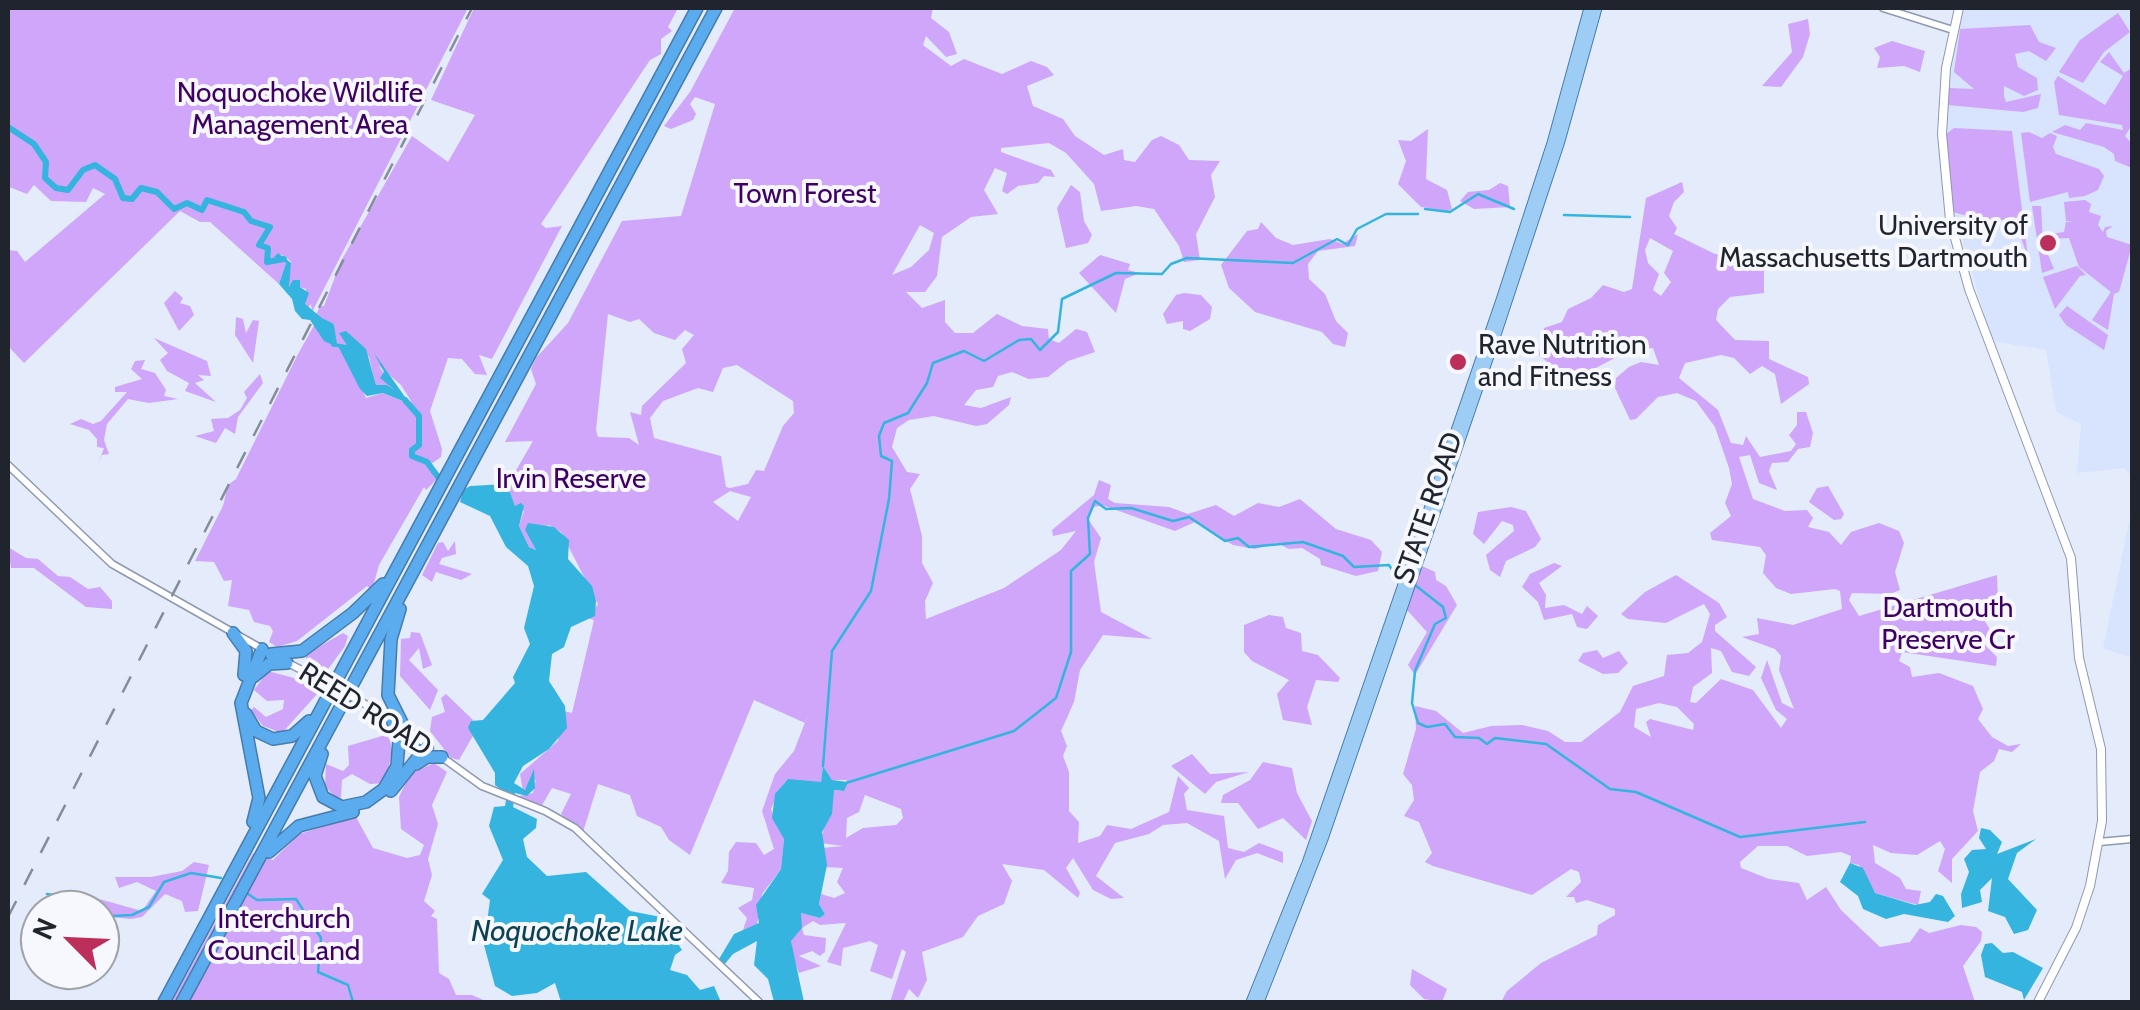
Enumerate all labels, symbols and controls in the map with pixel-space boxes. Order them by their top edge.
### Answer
park label: Noquochoke Wildlife Management Area [177,77,423,143]
park label: Town Forest [734,178,876,212]
place label: University of Massachusetts Dartmouth [1719,210,2028,276]
marker: University of Massachusetts Dartmouth [2037,232,2059,254]
place label: Rave Nutrition and Fitness [1478,329,1647,395]
marker: Rave Nutrition and Fitness [1447,351,1469,373]
street label: STATE ROAD [1387,428,1471,588]
park label: Irvin Reserve [496,463,646,497]
park label: Dartmouth Preserve Cr [1881,592,2015,658]
street label: REED ROAD [292,656,438,764]
north arrow [20,890,120,990]
park label: Interchurch Council Land [208,903,360,969]
text: N [25,913,64,945]
water label: Noquochoke Lake [471,914,683,950]

